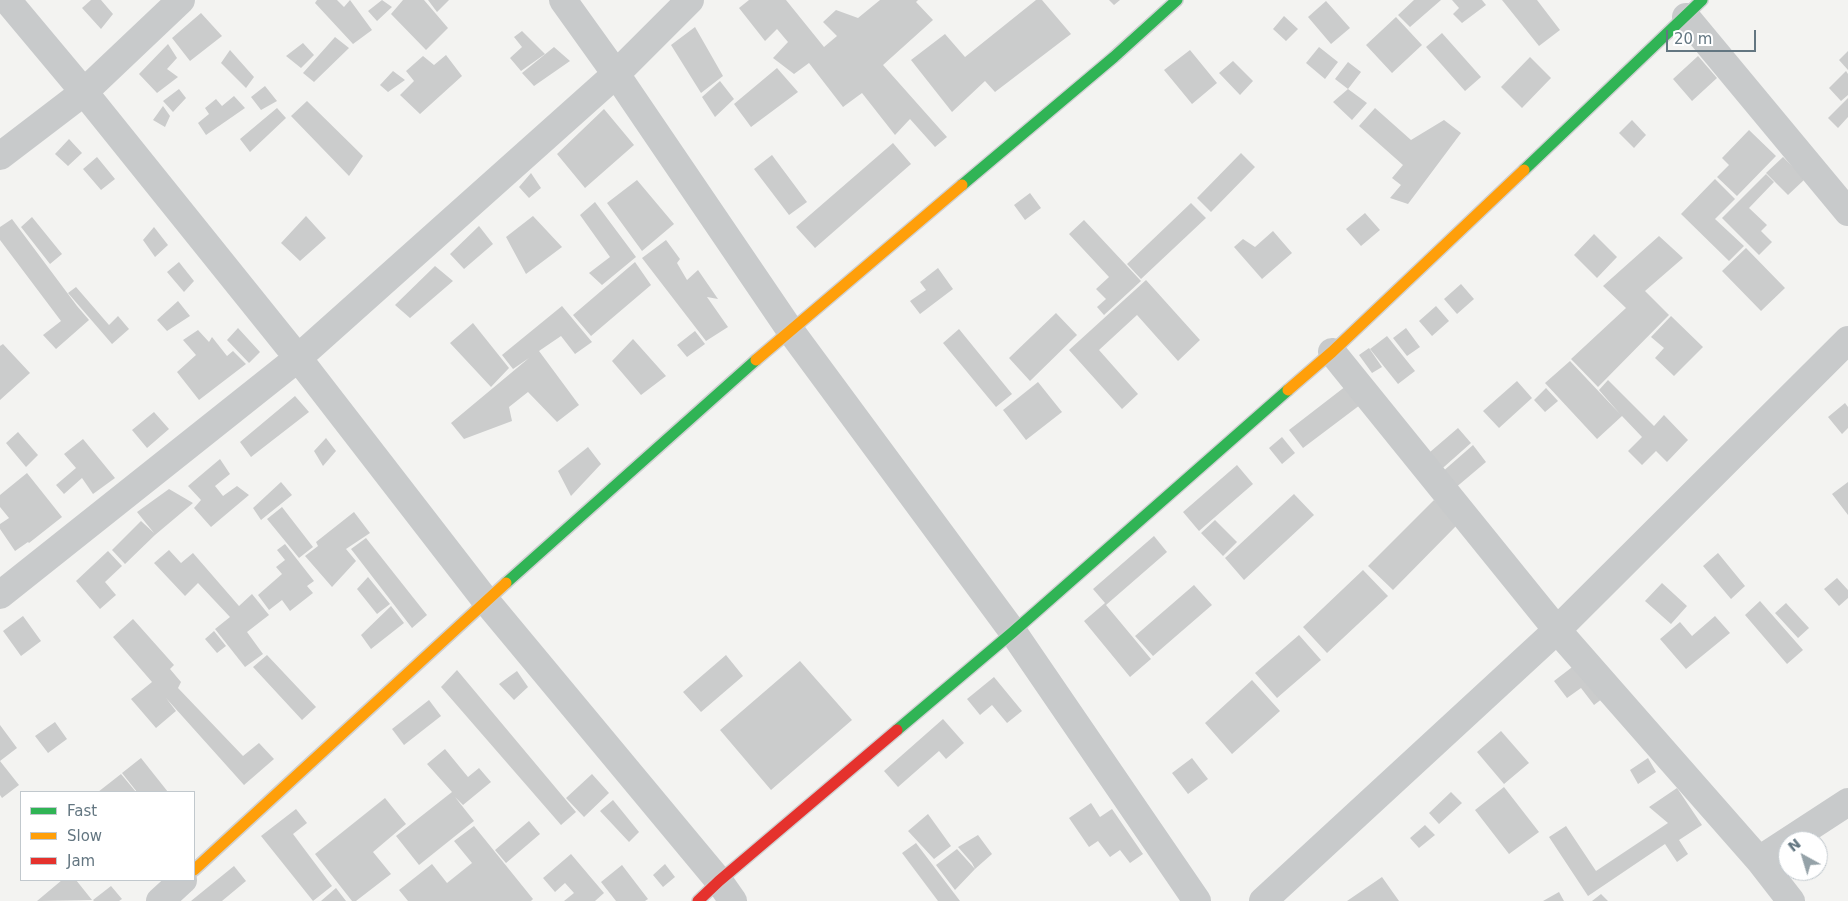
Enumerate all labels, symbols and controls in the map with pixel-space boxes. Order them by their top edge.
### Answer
scale bar [1668,20,1758,52]
text: 20 m [1674,30,1712,48]
legend [20,791,195,881]
text: Fast [67,802,97,820]
text: Slow [67,827,102,845]
north arrow [1778,831,1828,881]
text: N [1785,835,1804,855]
text: Jam [67,852,95,870]

